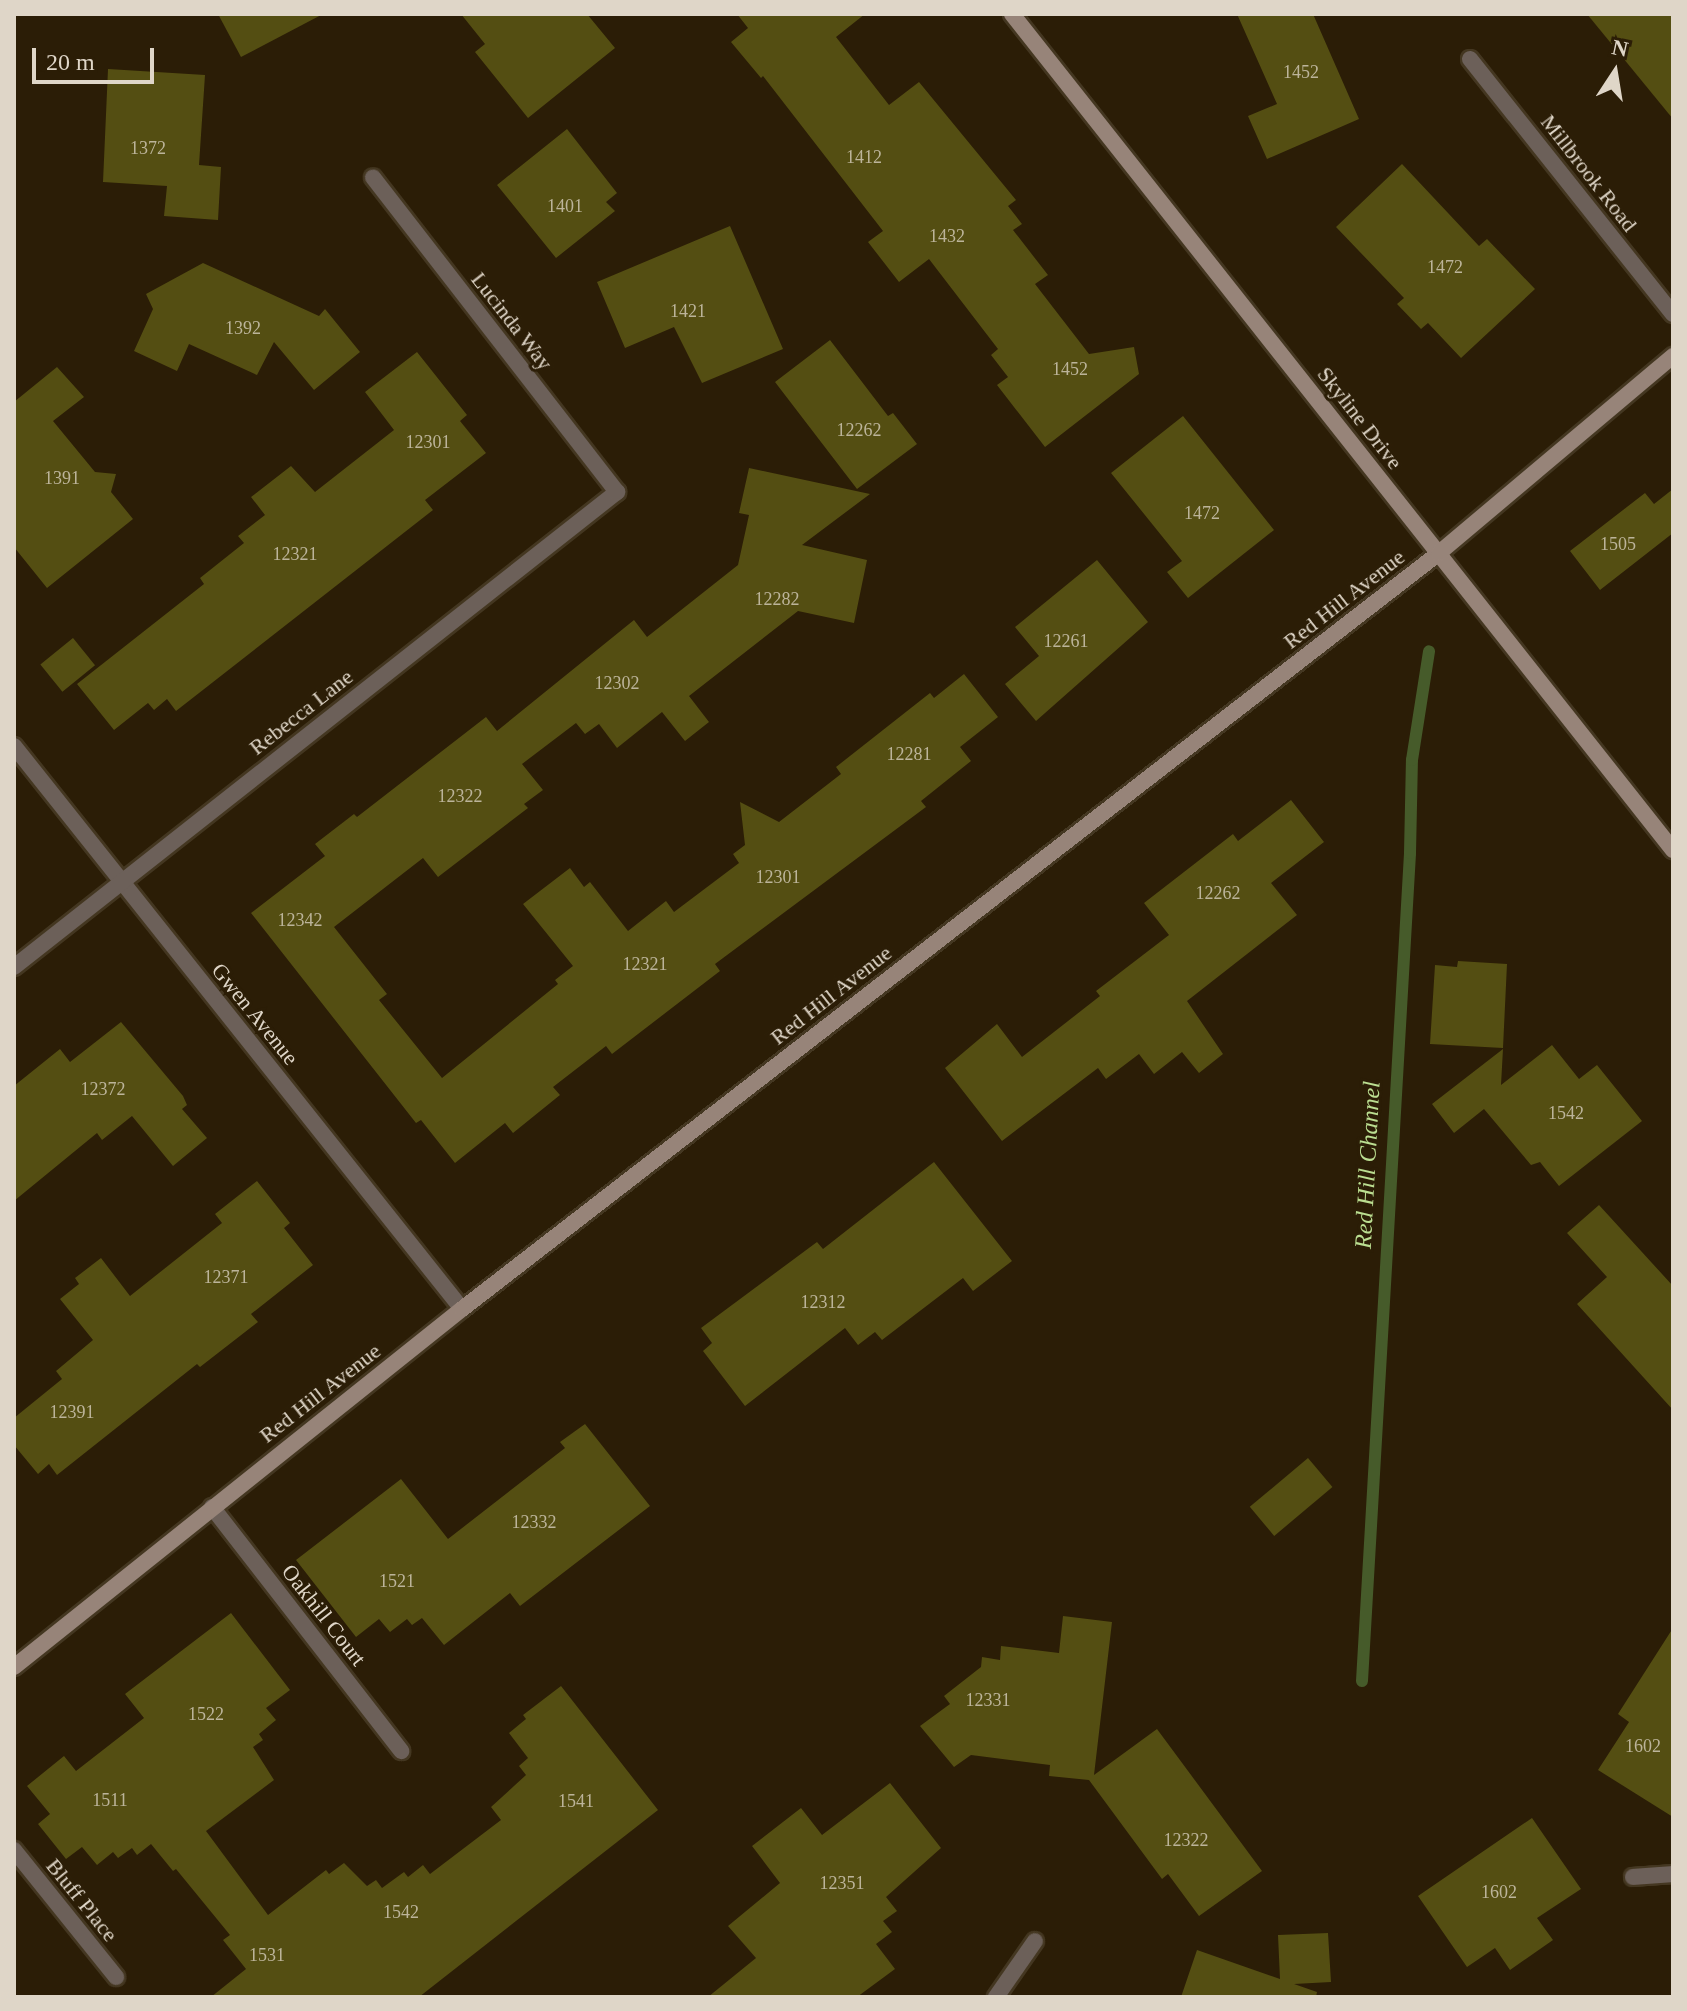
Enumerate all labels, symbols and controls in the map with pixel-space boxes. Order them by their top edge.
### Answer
scale bar [36,32,158,82]
north arrow [1575,32,1655,112]
text: N [1610,34,1630,62]
text: 20 m [46,49,95,75]
house number: 1452 [1283,61,1319,83]
street label: Millbrook Road [1535,109,1643,237]
house number: 1372 [130,137,166,159]
house number: 1412 [846,146,882,168]
house number: 1401 [547,195,583,217]
house number: 1432 [929,225,965,247]
house number: 1472 [1427,256,1463,278]
street label: Lucinda Way [465,267,559,375]
house number: 1421 [670,300,706,322]
house number: 1392 [225,317,261,339]
house number: 1452 [1052,358,1088,380]
street label: Skyline Drive [1312,361,1408,475]
house number: 12262 [836,419,882,441]
house number: 12301 [406,431,450,453]
house number: 1391 [44,467,80,489]
house number: 1472 [1184,502,1220,524]
house number: 1505 [1600,533,1636,555]
house number: 12321 [272,543,318,565]
street label: Red Hill Avenue [1278,543,1410,655]
house number: 12282 [754,588,800,610]
house number: 12261 [1044,630,1088,652]
street label: Rebecca Lane [244,663,358,761]
house number: 12302 [594,672,640,694]
house number: 12281 [886,743,932,765]
house number: 12322 [438,785,482,807]
house number: 12301 [756,866,800,888]
house number: 12262 [1196,882,1240,904]
house number: 12342 [278,909,322,931]
street label: Red Hill Avenue [765,939,897,1051]
house number: 12321 [622,953,668,975]
street label: Gwen Avenue [205,957,305,1071]
house number: 12372 [80,1078,126,1100]
water label: Red Hill Channel [1349,1080,1387,1250]
house number: 1542 [1548,1102,1584,1124]
house number: 12371 [204,1266,248,1288]
house number: 12312 [800,1291,846,1313]
street label: Red Hill Avenue [254,1337,386,1449]
house number: 12391 [50,1401,94,1423]
house number: 12332 [512,1511,556,1533]
street label: Oakhill Court [276,1559,372,1671]
house number: 1521 [379,1570,415,1592]
house number: 12331 [966,1689,1010,1711]
house number: 1522 [188,1703,224,1725]
house number: 1602 [1625,1735,1661,1757]
house number: 1511 [92,1789,128,1811]
house number: 1541 [558,1790,594,1812]
house number: 12322 [1164,1829,1208,1851]
street label: Bluff Place [41,1853,123,1947]
house number: 12351 [820,1872,864,1894]
house number: 1602 [1481,1881,1517,1903]
house number: 1542 [383,1901,419,1923]
house number: 1531 [249,1944,285,1966]

